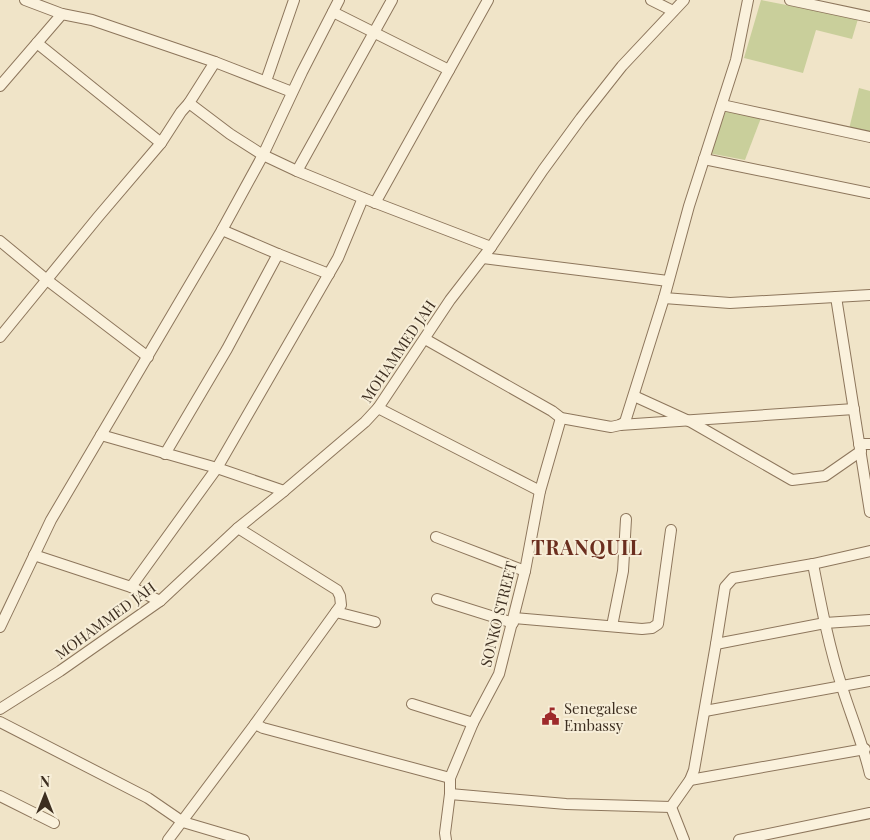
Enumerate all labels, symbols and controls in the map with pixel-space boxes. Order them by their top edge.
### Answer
street label: MOHAMMED JAH [356,296,440,406]
district label: TRANQUIL [531,533,643,560]
street label: SONKO STREET [475,559,521,669]
street label: MOHAMMED JAH [51,577,159,663]
place label: Senegalese Embassy [564,698,638,735]
public building icon: Senegalese Embassy [540,707,560,727]
north arrow [20,770,70,820]
text: N [40,772,50,791]

